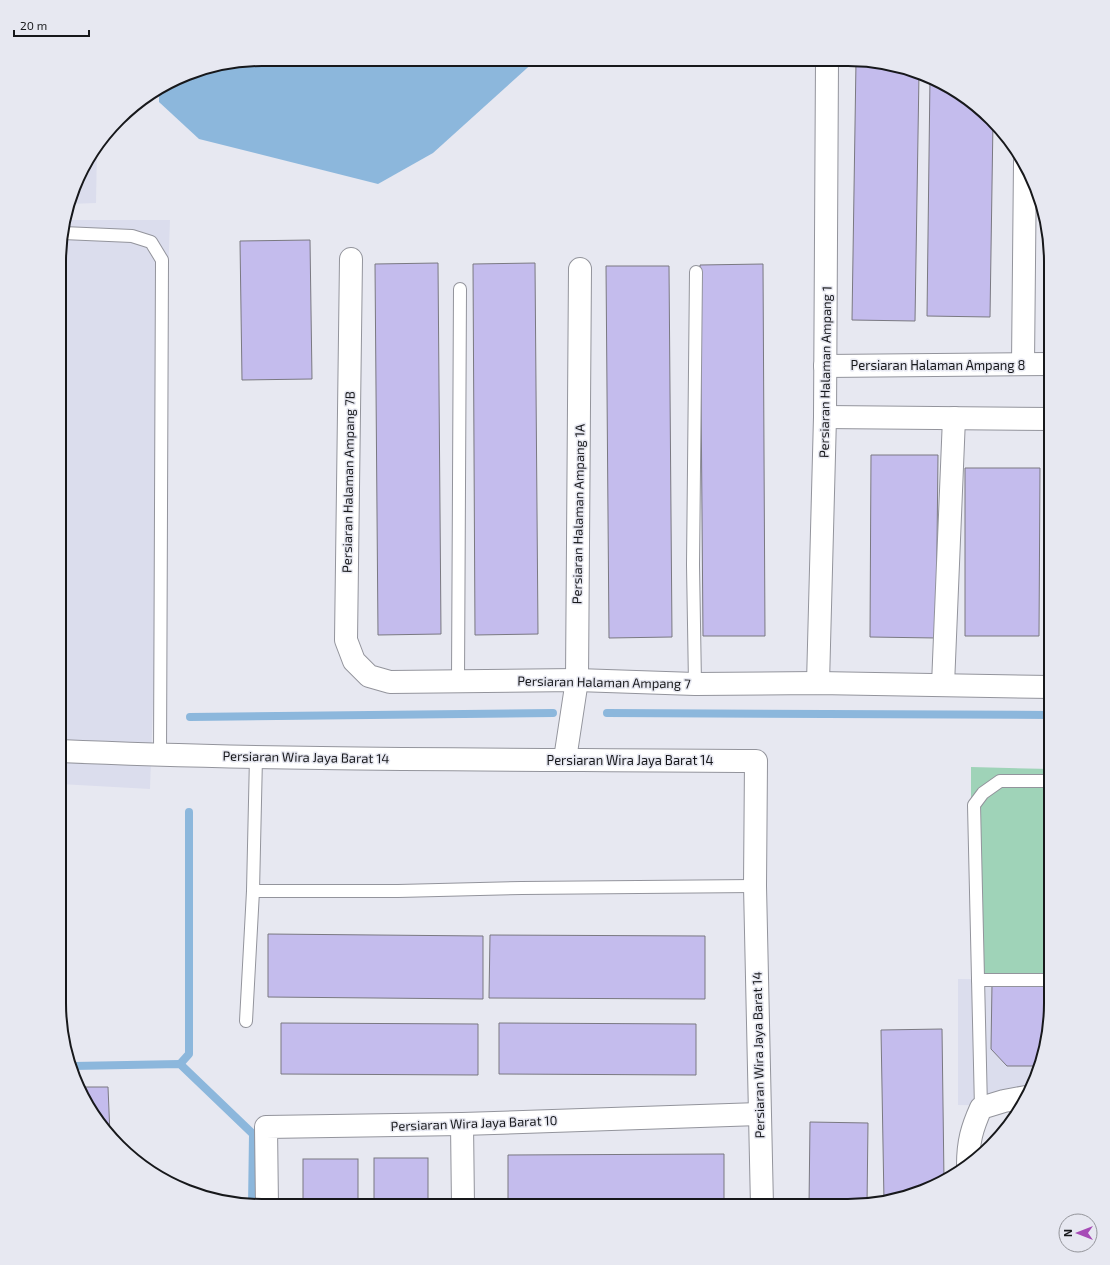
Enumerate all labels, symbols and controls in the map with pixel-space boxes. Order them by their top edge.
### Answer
scale bar [14,12,89,38]
text: 20 m [20,18,47,32]
street label: Persiaran Halaman Ampang 1 [815,286,835,458]
street label: Persiaran Halaman Ampang 8 [851,357,1025,373]
street label: Persiaran Halaman Ampang 7B [338,391,358,573]
street label: Persiaran Halaman Ampang 1A [568,424,588,604]
street label: Persiaran Halaman Ampang 7 [517,672,691,692]
street label: Persiaran Wira Jaya Barat 14 [222,748,390,766]
street label: Persiaran Wira Jaya Barat 14 [547,752,713,768]
street label: Persiaran Wira Jaya Barat 14 [749,971,767,1139]
street label: Persiaran Wira Jaya Barat 10 [390,1112,558,1134]
north arrow [1058,1213,1098,1253]
text: N [1061,1229,1074,1237]

